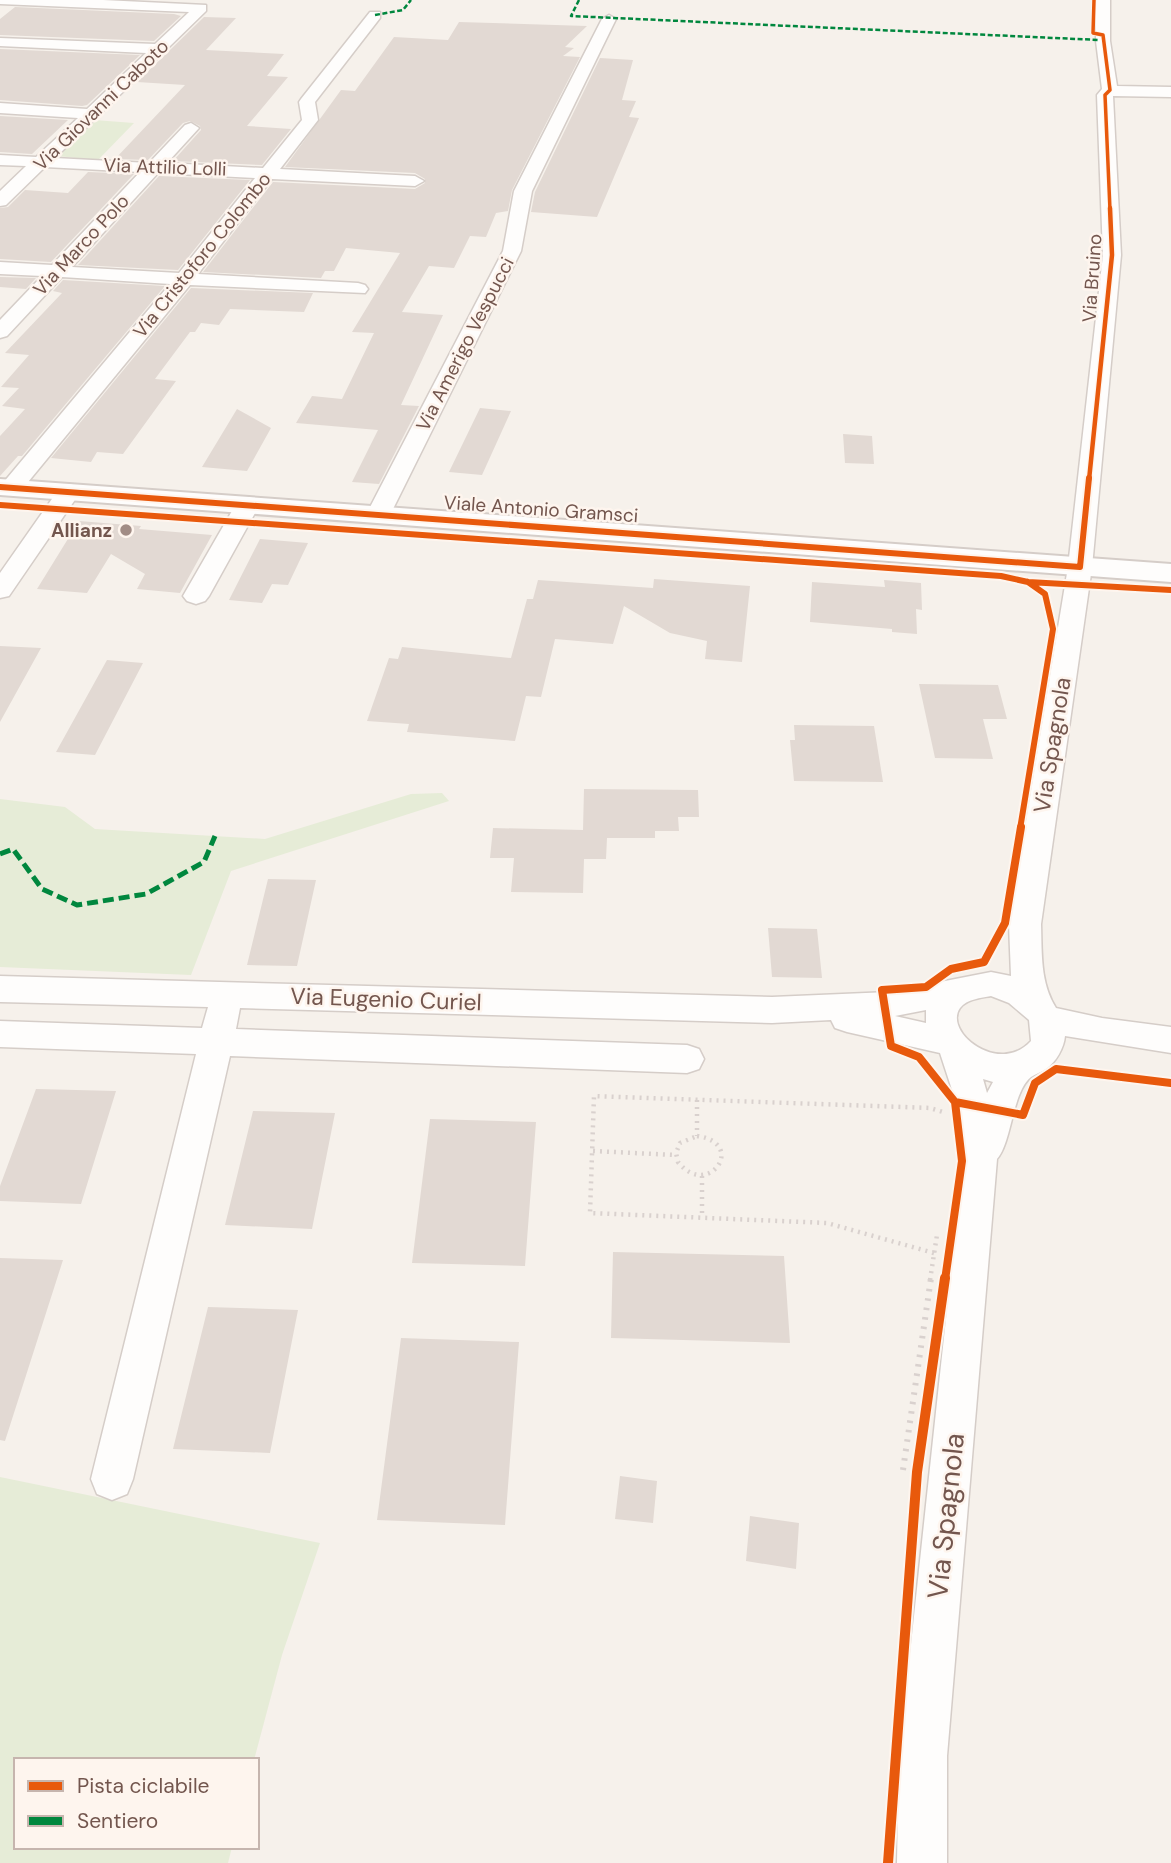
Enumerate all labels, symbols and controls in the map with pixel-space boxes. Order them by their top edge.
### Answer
street label: Via Giovanni Caboto [28,34,174,176]
street label: Via Attilio Lolli [103,152,227,182]
street label: Via Cristoforo Colombo [127,167,277,343]
street label: Via Marco Polo [28,189,134,301]
street label: Via Bruino [1076,233,1108,323]
street label: Via Amerigo Vespucci [410,253,520,435]
street label: Viale Antonio Gramsci [443,490,639,528]
place label: Allianz [51,518,112,543]
marker: Allianz [118,522,134,538]
street label: Via Spagnola [1026,675,1078,815]
street label: Via Eugenio Curiel [290,981,482,1017]
street label: Via Spagnola [919,1431,973,1601]
legend [14,1758,259,1849]
text: Pista ciclabile [77,1772,210,1800]
text: Sentiero [77,1807,158,1835]

